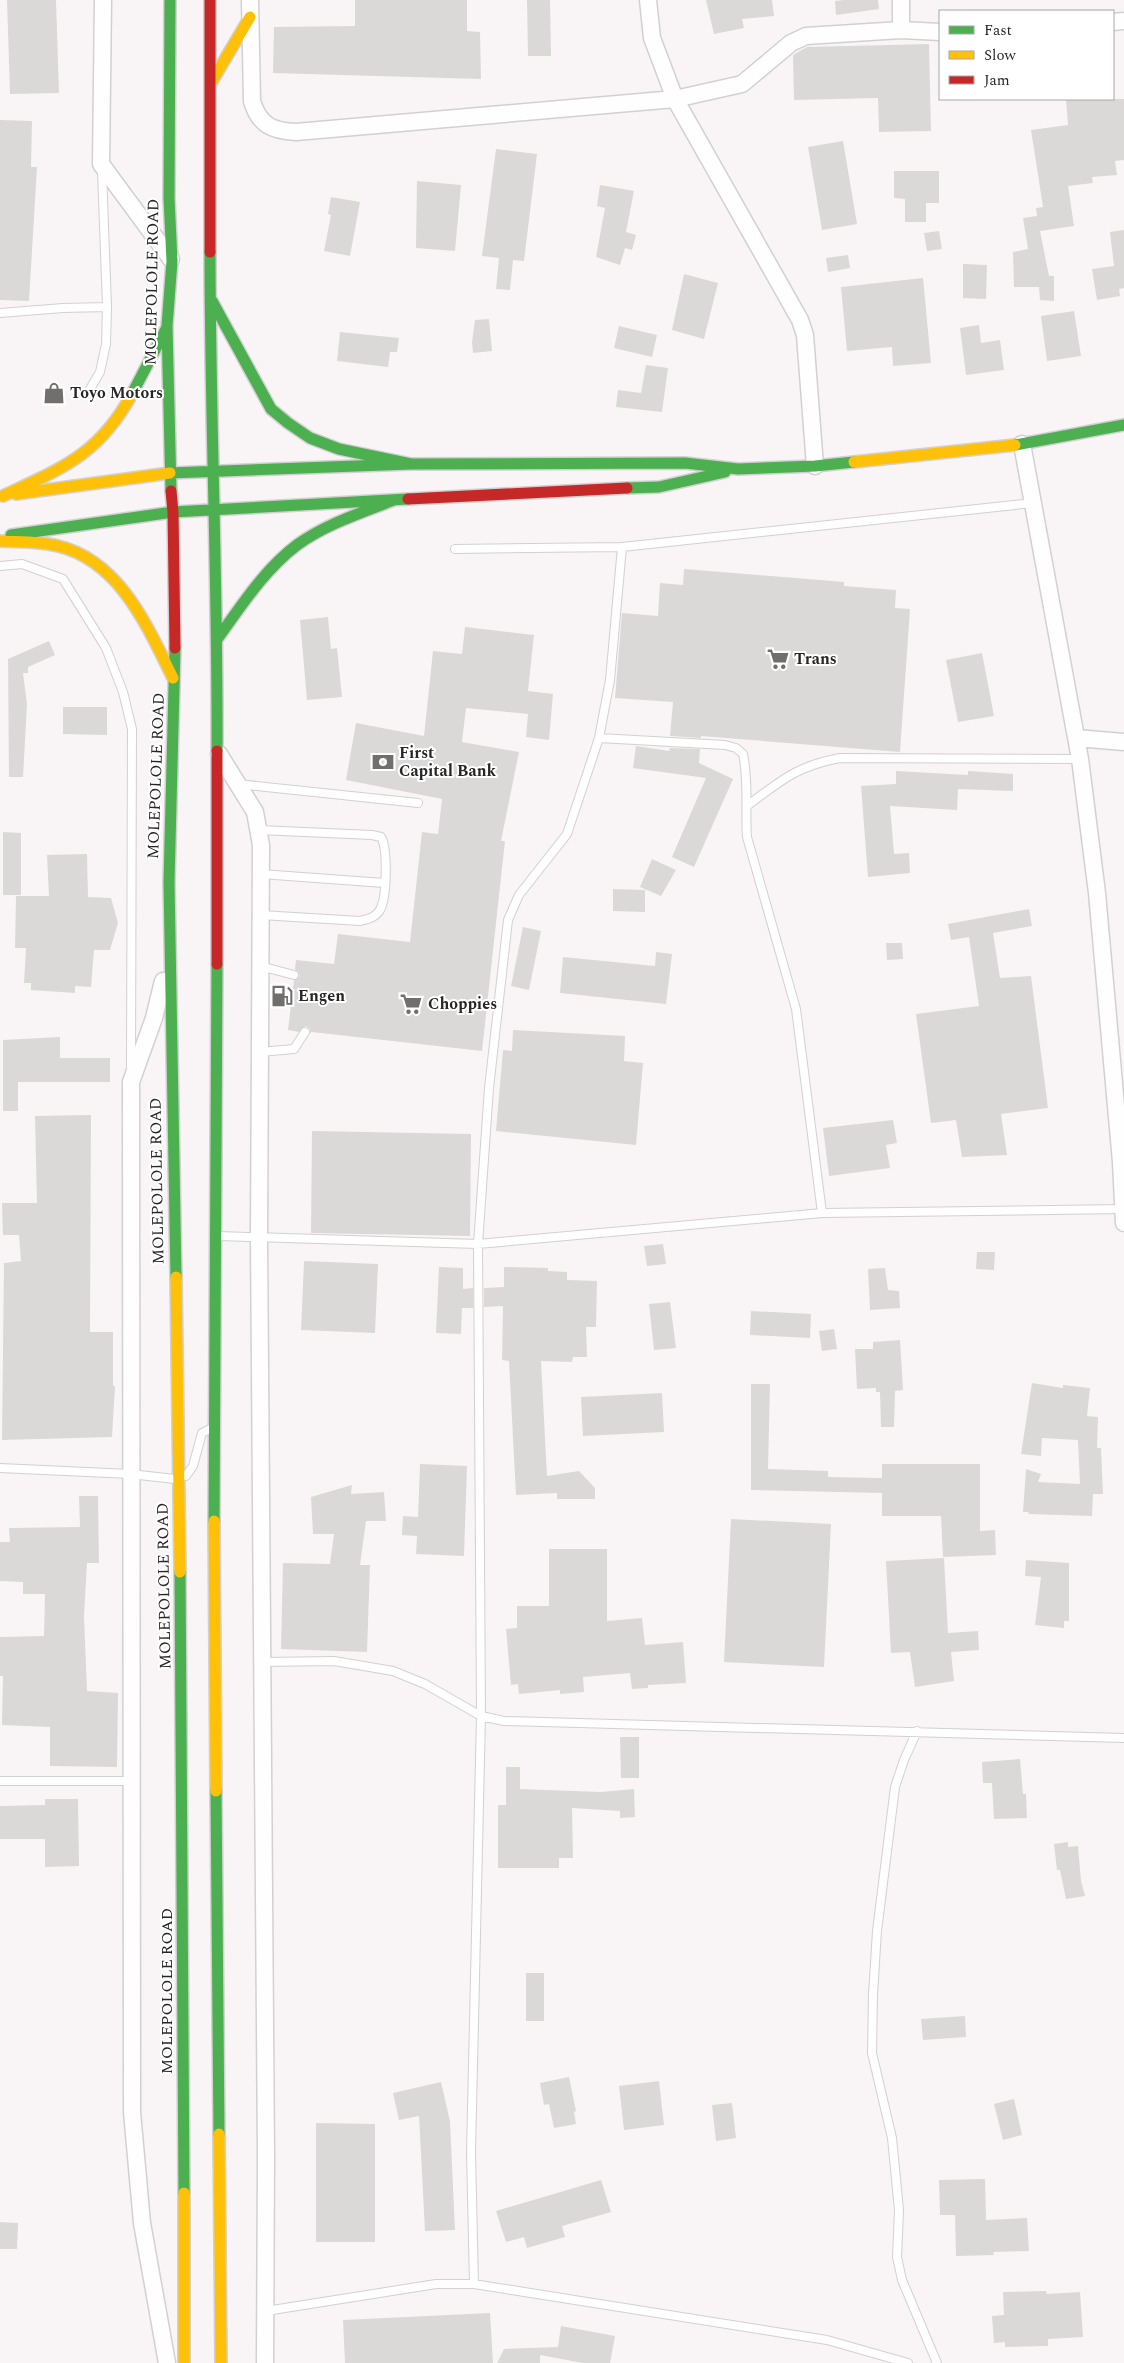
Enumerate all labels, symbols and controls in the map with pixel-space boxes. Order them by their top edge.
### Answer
legend [939,10,1114,100]
text: Fast [984,19,1012,42]
text: Slow [984,44,1016,67]
text: Jam [984,69,1010,92]
street label: MOLEPOLOLE ROAD [139,199,165,365]
shop icon: Toyo Motors [41,380,67,406]
place label: Toyo Motors [70,381,163,405]
supermarket icon: Trans [765,646,791,672]
place label: Trans [794,647,837,671]
street label: MOLEPOLOLE ROAD [141,692,171,860]
place label: First Capital Bank [399,741,497,783]
bank icon: First Capital Bank [370,749,396,775]
fuel station icon: Engen [269,983,295,1009]
place label: Engen [298,984,345,1008]
supermarket icon: Choppies [398,991,424,1017]
place label: Choppies [428,992,497,1016]
street label: MOLEPOLOLE ROAD [144,1098,170,1264]
street label: MOLEPOLOLE ROAD [151,1503,177,1669]
street label: MOLEPOLOLE ROAD [155,1908,179,2074]

